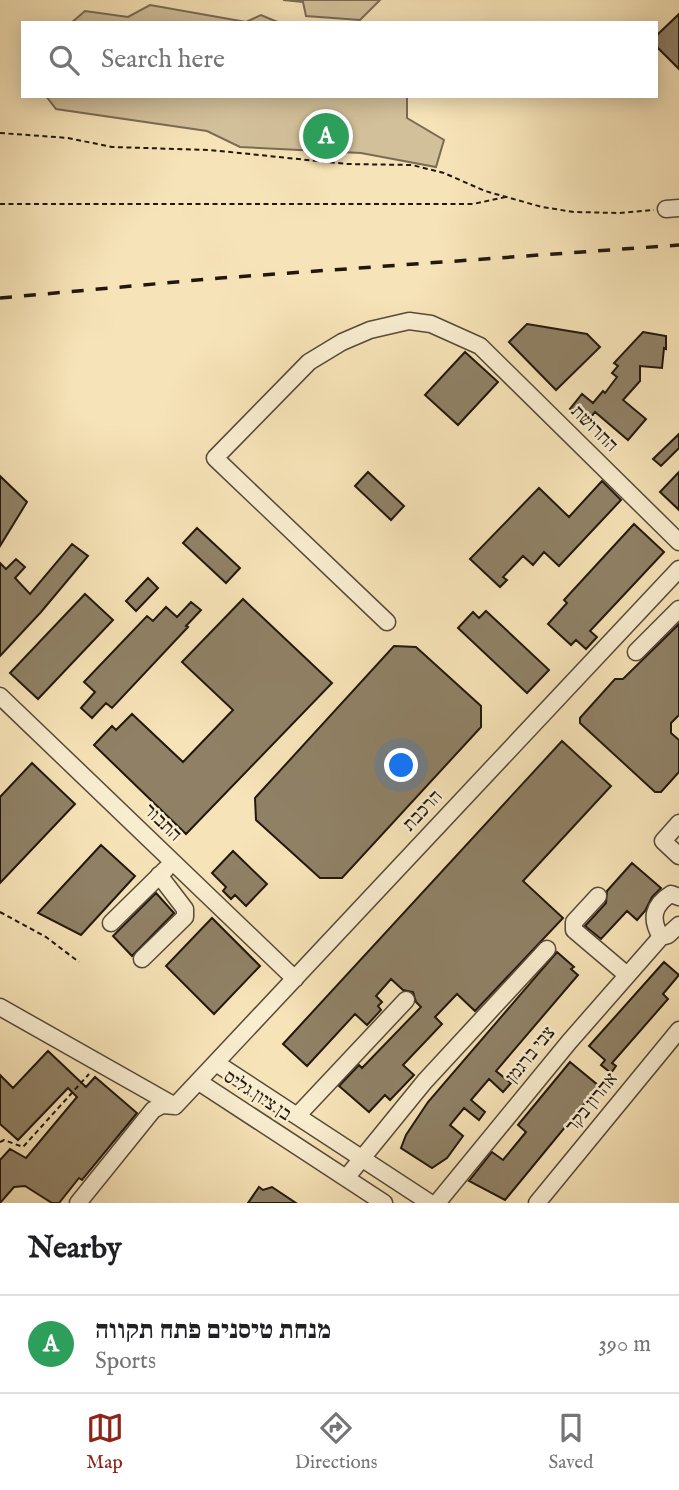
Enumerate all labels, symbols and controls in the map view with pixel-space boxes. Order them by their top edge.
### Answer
search box [21,21,658,98]
icon: search [45,41,83,79]
text: Search here [101,43,225,76]
pin: A [303,110,349,162]
street label: החרושת [565,400,623,458]
your location [384,748,418,782]
street label: הרכבת [398,785,448,837]
street label: התבור [138,799,186,847]
street label: צבי ברגמן [501,1022,561,1088]
street label: בן ציון גליס [219,1065,295,1127]
street label: אהרון בקר [560,1068,624,1138]
text: Nearby [28,1230,121,1268]
text: מנחת טיסנים פתח תקווה [95,1314,331,1347]
text: A [43,1330,59,1359]
text: 390 m [598,1330,651,1359]
text: Sports [95,1347,156,1376]
tab: Map [86,1409,124,1475]
tab: Directions [295,1409,377,1475]
tab: Saved [548,1409,593,1475]

